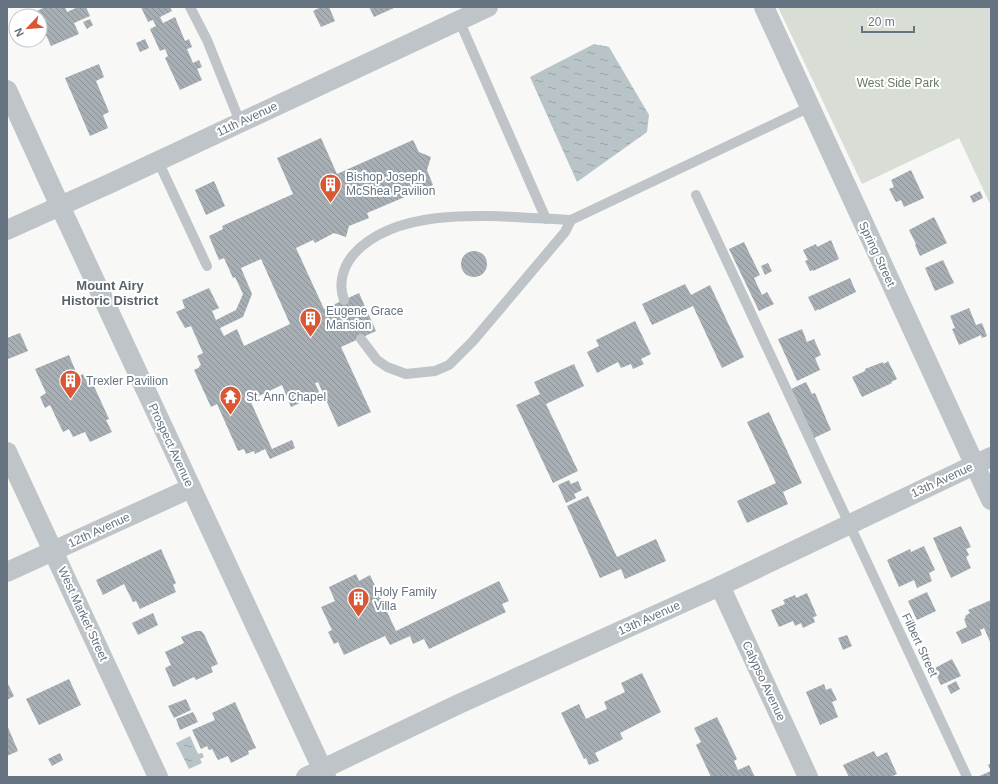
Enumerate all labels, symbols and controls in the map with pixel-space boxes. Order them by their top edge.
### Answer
north arrow [8,8,48,48]
scale bar [862,8,914,34]
text: 20 m [868,15,895,29]
text: N [12,26,26,39]
park label: West Side Park [857,76,940,90]
street label: 11th Avenue [214,99,280,139]
place label: Bishop Joseph McShea Pavilion [346,170,435,198]
building icon: Bishop Joseph McShea Pavilion [317,171,343,204]
street label: Spring Street [856,219,898,289]
district label: Mount Airy Historic District [62,278,159,308]
place label: Eugene Grace Mansion [326,304,404,332]
building icon: Eugene Grace Mansion [297,305,323,338]
building icon: Trexler Pavilion [58,368,84,401]
place label: Trexler Pavilion [86,374,168,388]
temple icon: St. Ann Chapel [218,384,244,417]
place label: St. Ann Chapel [246,390,326,404]
street label: Prospect Avenue [146,401,197,489]
street label: 13th Avenue [909,459,975,500]
street label: 12th Avenue [66,509,132,550]
street label: West Market Street [55,565,111,664]
place label: Holy Family Villa [374,585,437,613]
building icon: Holy Family Villa [345,586,371,619]
street label: 13th Avenue [616,598,683,638]
street label: Filbert Street [899,611,941,680]
street label: Calypso Avenue [739,639,789,723]

